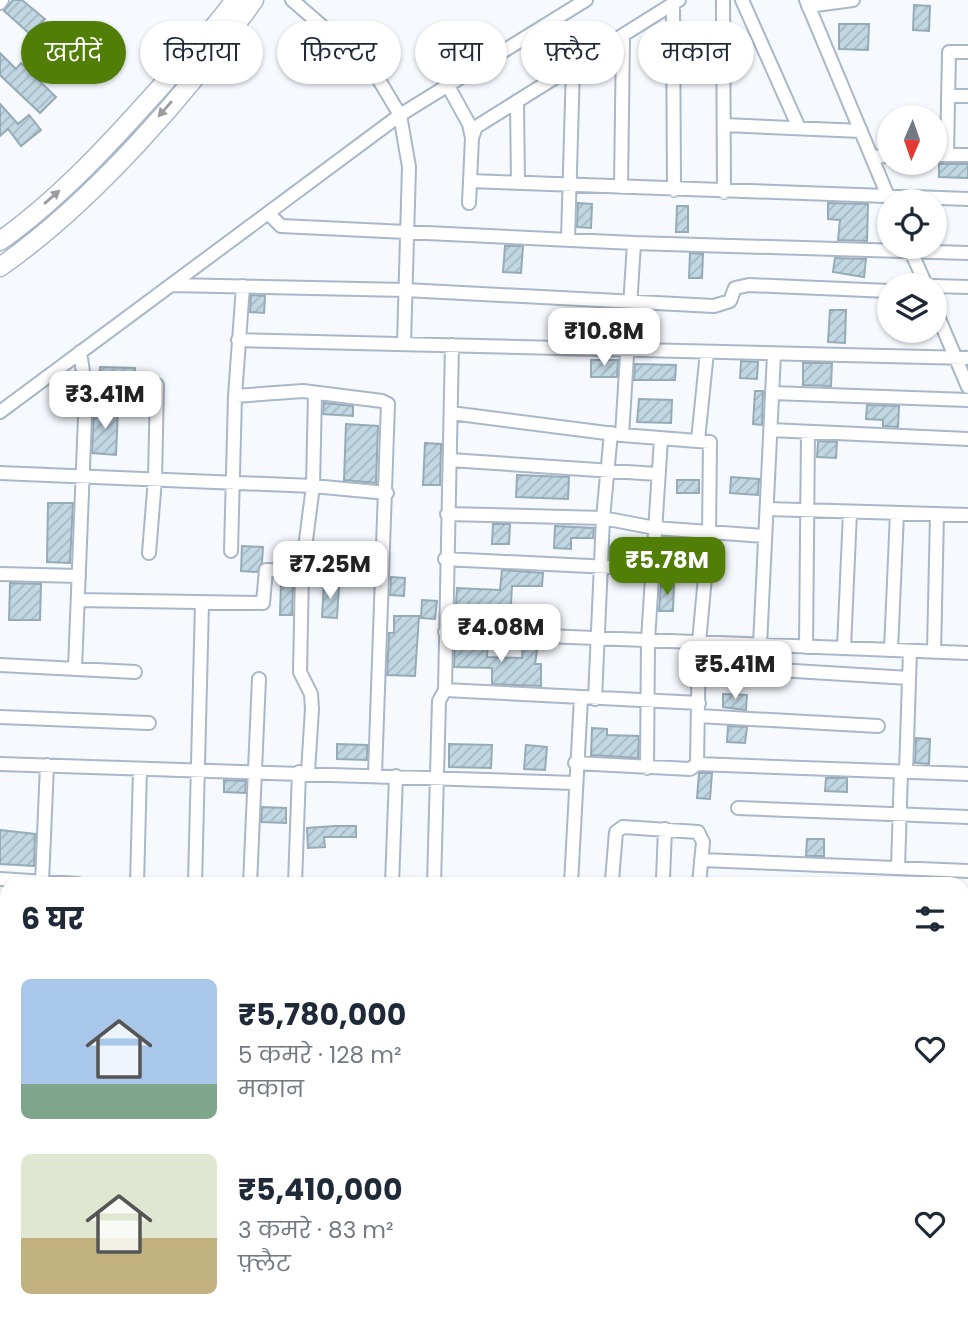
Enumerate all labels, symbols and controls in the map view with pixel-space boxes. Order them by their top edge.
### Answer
chip: खरीदें [21,21,126,84]
chip: किराया [140,21,263,84]
chip: फ़िल्टर [277,21,401,84]
chip: नया [415,21,507,84]
chip: फ़्लैट [521,21,624,84]
chip: मकान [638,21,754,84]
one-way arrow [158,101,173,118]
north arrow [877,105,947,175]
map controls [877,105,947,343]
one-way arrow [43,189,61,205]
button: locate [877,189,947,259]
button: layers [877,273,947,343]
pin: ₹10.8M [547,308,661,368]
text: ₹10.8M [564,315,644,347]
pin: ₹3.41M [48,372,162,431]
text: ₹3.41M [65,378,145,410]
pin: ₹5.78M [610,538,724,597]
pin: ₹7.25M [273,542,387,601]
text: ₹5.78M [625,544,709,576]
text: ₹7.25M [289,548,371,580]
pin: ₹4.08M [444,604,558,664]
text: ₹4.08M [458,611,544,643]
pin: ₹5.41M [678,642,792,701]
text: ₹5.41M [695,648,775,680]
text: 6 घर [21,897,83,940]
icon: filters [911,900,949,938]
text: ₹5,780,000 [238,993,406,1036]
icon: home [77,1007,161,1091]
icon: heart [911,1030,949,1068]
text: 5 कमरे · 128 m² [238,1039,402,1071]
text: मकान [238,1073,304,1105]
text: ₹5,410,000 [238,1168,403,1211]
icon: home [77,1182,161,1266]
icon: heart [911,1205,949,1243]
text: 3 कमरे · 83 m² [238,1214,394,1246]
text: फ़्लैट [238,1248,291,1280]

